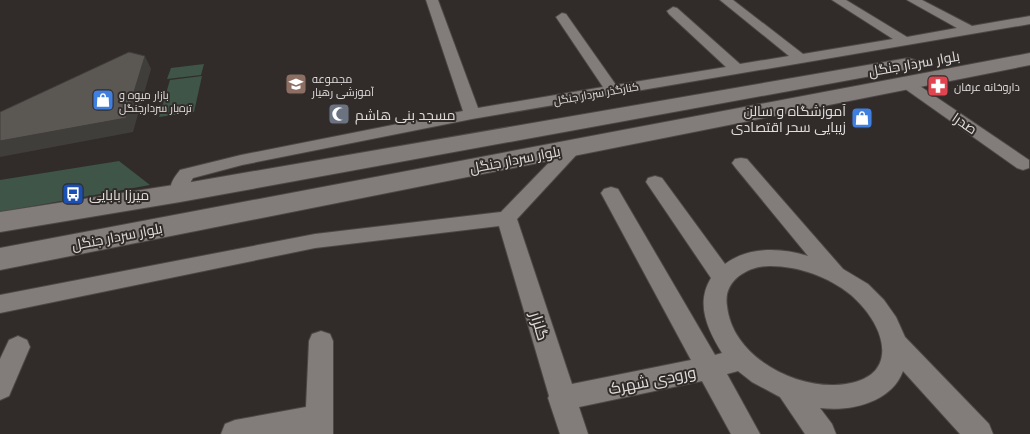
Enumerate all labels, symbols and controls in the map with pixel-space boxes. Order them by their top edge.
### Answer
street label: بلوار سردار جنگل [867,46,961,80]
place label: مجموعه آموزشی رهیار [311,71,374,99]
school or university icon: مجموعه آموزشی رهیار [284,72,308,96]
pharmacy icon: داروخانه عرفان [926,74,950,98]
street label: کنارگذر سردار جنگل [552,78,640,108]
place label: داروخانه عرفان [954,79,1020,94]
place label: بازار میوه و تره‌بار سردارجنگل [119,87,192,115]
shop icon: بازار میوه و تره‌بار سردارجنگل [91,88,115,112]
place label: آموزشگاه و سالن زیبایی سحر اقتصادی [731,101,846,136]
mosque icon: مسجد بنی هاشم [327,102,351,126]
place label: مسجد بنی هاشم [355,105,456,125]
shop icon: آموزشگاه و سالن زیبایی سحر اقتصادی [850,106,874,130]
street label: صدرا [949,108,981,138]
street label: بلوار سردار جنگل [468,141,562,177]
bus stop icon: میرزا بابایی [61,182,85,206]
place label: میرزا بابایی [89,185,149,204]
street label: بلوار سردار جنگل [70,218,164,254]
street label: گلزار [525,308,555,343]
street label: ورودی شهرک [606,361,698,399]

